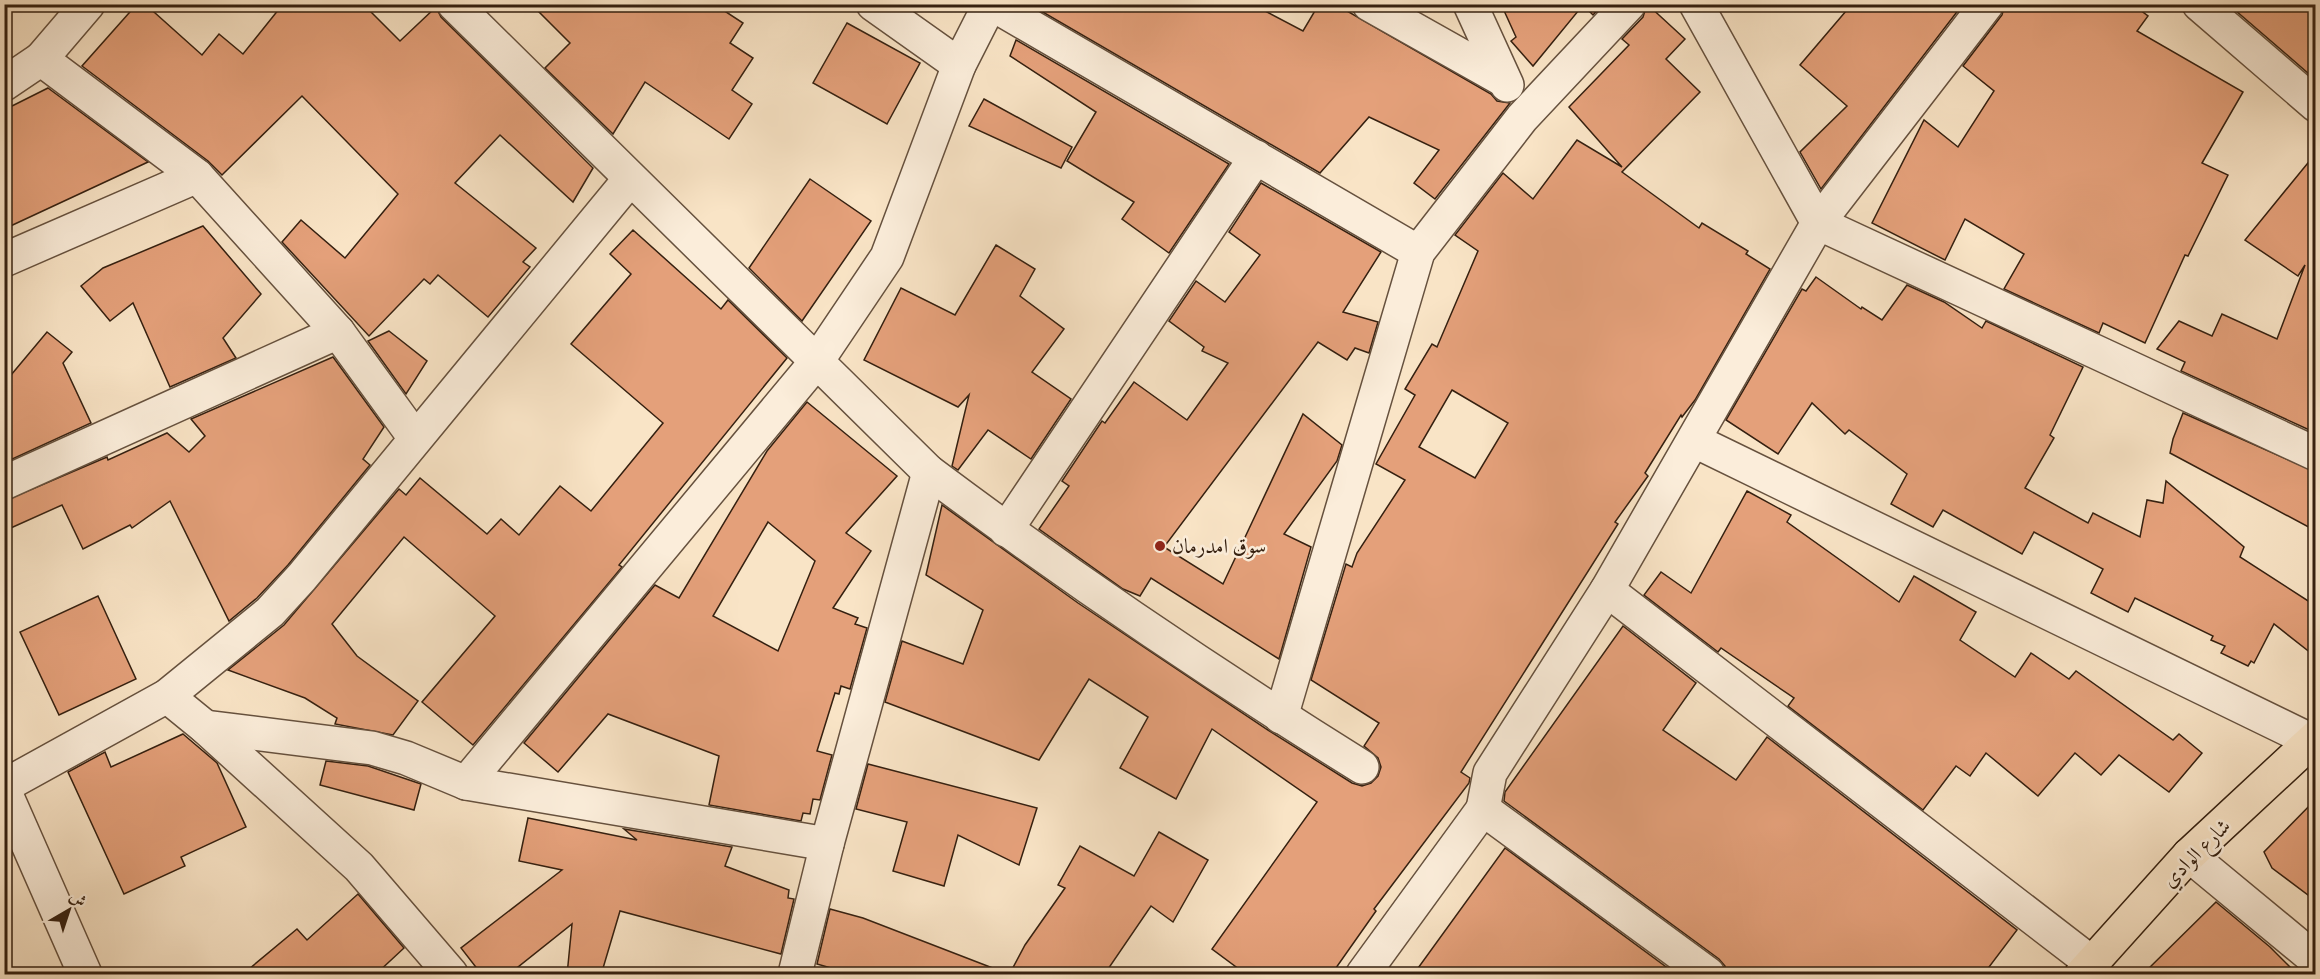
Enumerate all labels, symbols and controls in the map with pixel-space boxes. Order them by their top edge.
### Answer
place label: سوق امدرمان [1172,530,1266,561]
marker: سوق امدرمان [1153,539,1167,553]
street label: شارع الوادي [2154,811,2239,896]
north arrow [39,880,99,940]
text: ش [65,884,92,913]

